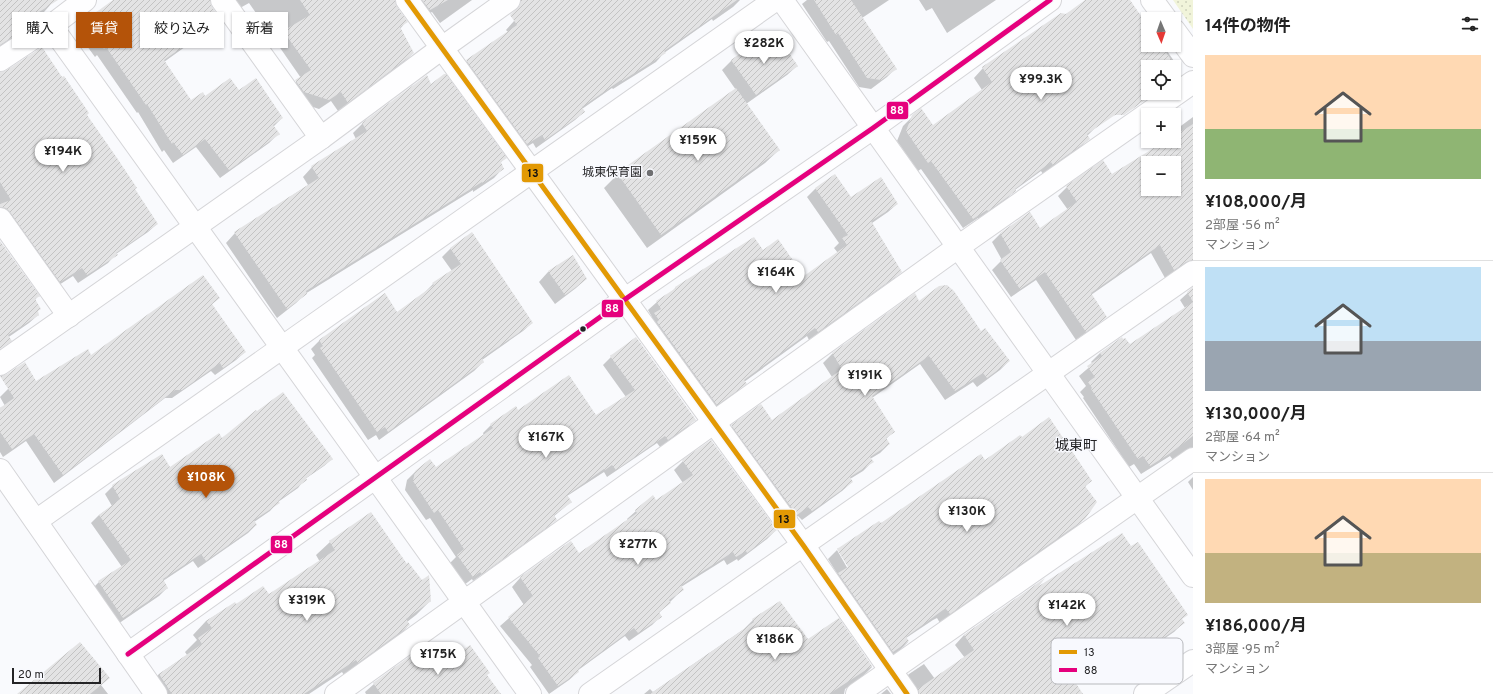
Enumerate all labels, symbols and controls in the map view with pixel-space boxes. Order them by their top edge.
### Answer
chip: 購入 [12,12,68,48]
chip: 賃貸 [76,12,132,48]
chip: 絞り込み [140,12,224,48]
chip: 新着 [232,12,288,48]
north arrow [1141,12,1181,52]
map controls [1141,12,1181,196]
icon: filters [1459,13,1481,35]
text: 14件の物件 [1205,16,1291,38]
pin: ¥282K [736,31,792,65]
text: ¥282K [744,36,784,52]
button: locate [1141,60,1181,100]
pin: ¥99.3K [1008,67,1074,101]
text: ¥99.3K [1019,72,1063,88]
icon: home [1307,81,1379,153]
line badge: 88 [886,101,909,120]
text: 88 [890,104,904,118]
button: + [1141,108,1181,148]
pin: ¥159K [670,128,726,162]
text: ¥159K [679,133,717,149]
pin: ¥194K [35,139,91,173]
text: ¥194K [44,144,82,160]
button: − [1141,156,1181,196]
line badge: 13 [521,163,544,183]
place label: 城東保育園 [582,165,642,181]
text: 13 [528,167,539,181]
marker: 城東保育園 [645,168,655,178]
text: ¥108,000/月 [1205,192,1307,214]
text: 2部屋 · 56 m² [1205,218,1280,234]
text: マンション [1205,238,1270,254]
pin: ¥164K [748,260,804,294]
text: ¥164K [757,265,795,281]
icon: home [1307,293,1379,365]
line badge: 88 [601,299,624,318]
text: 88 [605,302,619,316]
unlabelled marker [578,324,588,334]
pin: ¥191K [837,363,893,397]
text: ¥191K [847,368,883,384]
text: ¥130,000/月 [1205,404,1307,426]
pin: ¥167K [518,425,574,459]
text: ¥167K [527,430,565,446]
text: 2部屋 · 64 m² [1205,430,1280,446]
district label: 城東町 [1055,438,1097,455]
text: マンション [1205,450,1270,466]
pin: ¥108K [178,465,234,499]
text: ¥108K [187,470,225,486]
pin: ¥130K [939,499,995,533]
text: ¥130K [948,504,986,520]
icon: home [1307,505,1379,577]
line badge: 13 [773,509,796,529]
text: 13 [779,513,790,527]
pin: ¥277K [610,532,666,566]
line badge: 88 [270,535,293,554]
text: ¥277K [619,537,657,553]
text: 88 [274,538,288,552]
pin: ¥319K [279,588,335,622]
text: ¥319K [288,593,326,609]
pin: ¥142K [1039,593,1095,627]
text: ¥142K [1048,598,1086,614]
text: ¥186,000/月 [1205,616,1307,638]
pin: ¥186K [747,627,803,661]
text: ¥186K [756,632,794,648]
legend [1051,638,1183,684]
pin: ¥175K [410,642,466,676]
text: 3部屋 · 95 m² [1205,642,1280,658]
text: 13 [1084,646,1095,660]
text: ¥175K [419,647,457,663]
text: マンション [1205,662,1270,678]
text: 88 [1084,664,1097,678]
scale bar [12,666,101,685]
text: 20 m [18,668,44,682]

